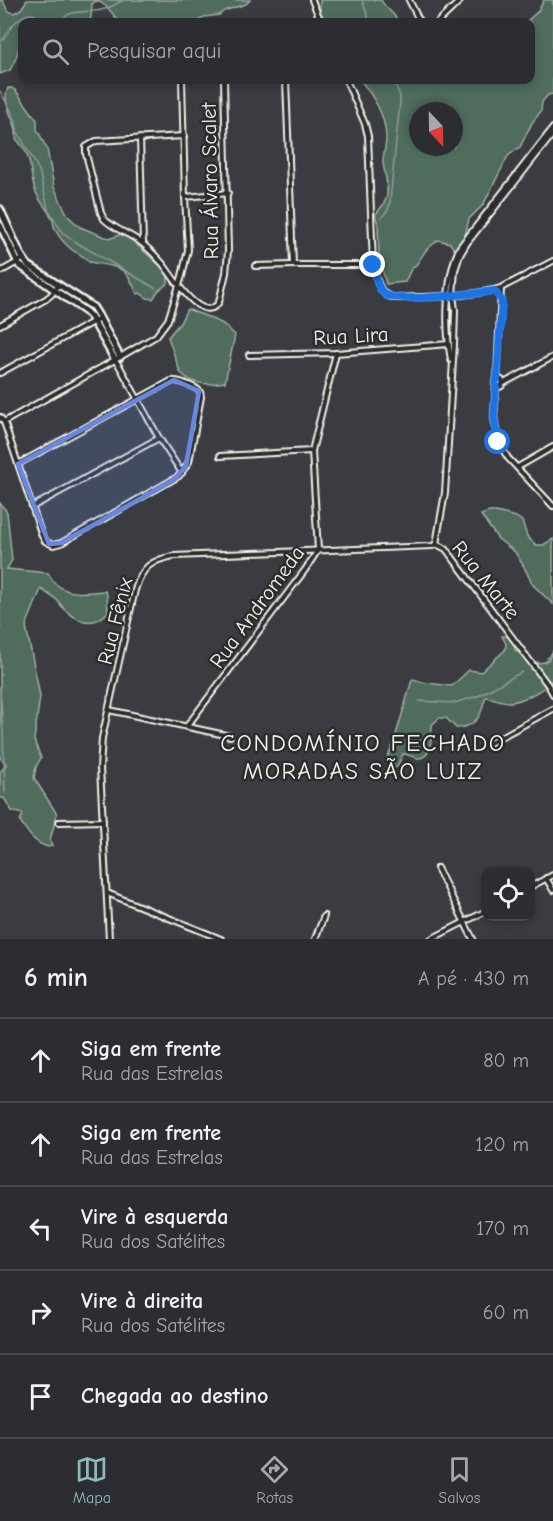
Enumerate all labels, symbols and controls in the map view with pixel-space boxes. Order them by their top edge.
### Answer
search box [18,18,535,84]
icon: search [39,35,72,68]
text: Pesquisar aqui [87,38,222,64]
street label: Rua Álvaro Scalet [197,101,223,260]
north arrow [409,102,463,156]
route end [359,251,385,277]
street label: Rua Lira [313,322,389,350]
route start [484,428,510,454]
street label: Rua Marte [447,536,525,624]
street label: Rua Andromeda [205,541,309,673]
street label: Rua Fênix [93,575,137,667]
district label: CONDOMÍNIO FECHADO MORADAS SÃO LUIZ [220,729,506,785]
map controls [481,867,535,921]
button: locate [481,867,535,921]
text: 6 min [24,963,88,993]
text: A pé · 430 m [418,967,529,990]
text: Siga em frente [81,1036,221,1062]
icon: ahead [24,1044,57,1077]
text: 80 m [483,1049,529,1072]
text: Rua das Estrelas [81,1062,223,1085]
text: Siga em frente [81,1120,221,1146]
icon: ahead [24,1128,57,1161]
text: 120 m [475,1133,529,1156]
text: Rua das Estrelas [81,1146,223,1169]
text: Vire à esquerda [81,1204,229,1230]
icon: left [24,1212,57,1245]
text: 170 m [476,1217,529,1240]
text: Rua dos Satélites [81,1230,225,1253]
text: Vire à direita [81,1288,203,1314]
icon: right [24,1296,57,1329]
text: 60 m [483,1301,529,1324]
text: Rua dos Satélites [81,1314,225,1337]
icon: arrive [24,1380,57,1413]
text: Chegada ao destino [81,1383,268,1409]
tab: Mapa [73,1453,111,1507]
tab: Rotas [256,1453,293,1507]
tab: Salvos [438,1453,480,1507]

